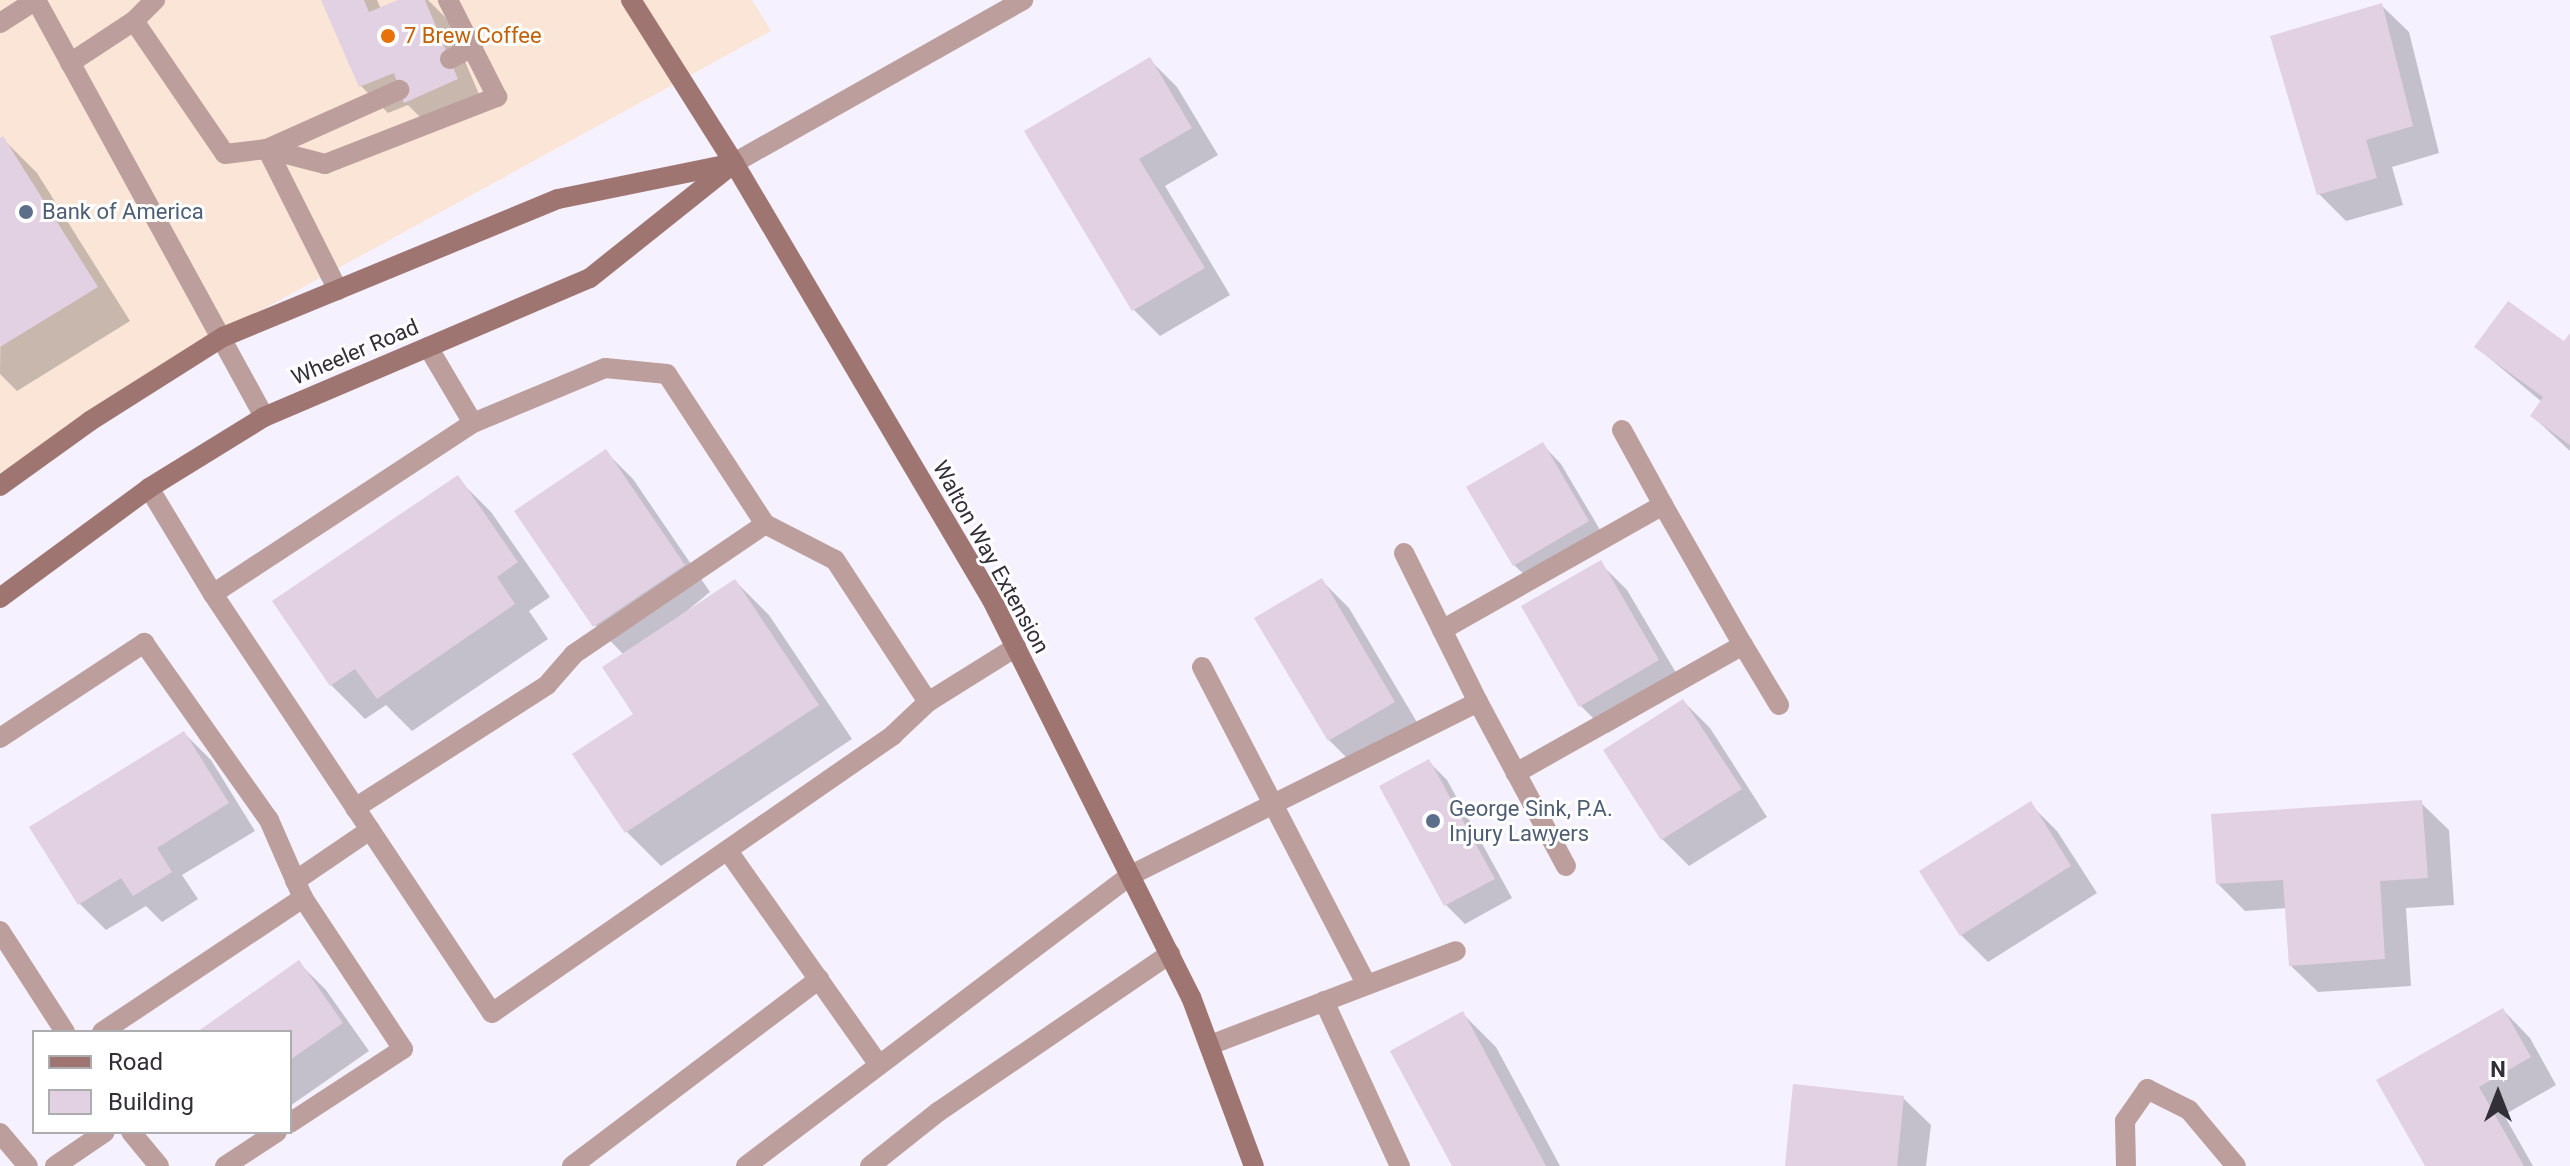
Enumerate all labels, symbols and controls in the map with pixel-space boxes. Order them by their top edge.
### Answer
place label: 7 Brew Coffee [404,23,542,49]
marker: 7 Brew Coffee [379,27,397,45]
place label: Bank of America [42,199,204,225]
marker: Bank of America [17,203,35,221]
street label: Wheeler Road [288,313,422,391]
street label: Walton Way Extension [927,456,1055,658]
place label: George Sink, P.A. Injury Lawyers [1449,795,1613,846]
marker: George Sink, P.A. Injury Lawyers [1424,812,1442,830]
legend [32,1030,292,1134]
text: Road [108,1048,163,1076]
north arrow [2458,1054,2538,1134]
text: N [2490,1057,2506,1082]
text: Building [108,1088,194,1116]

